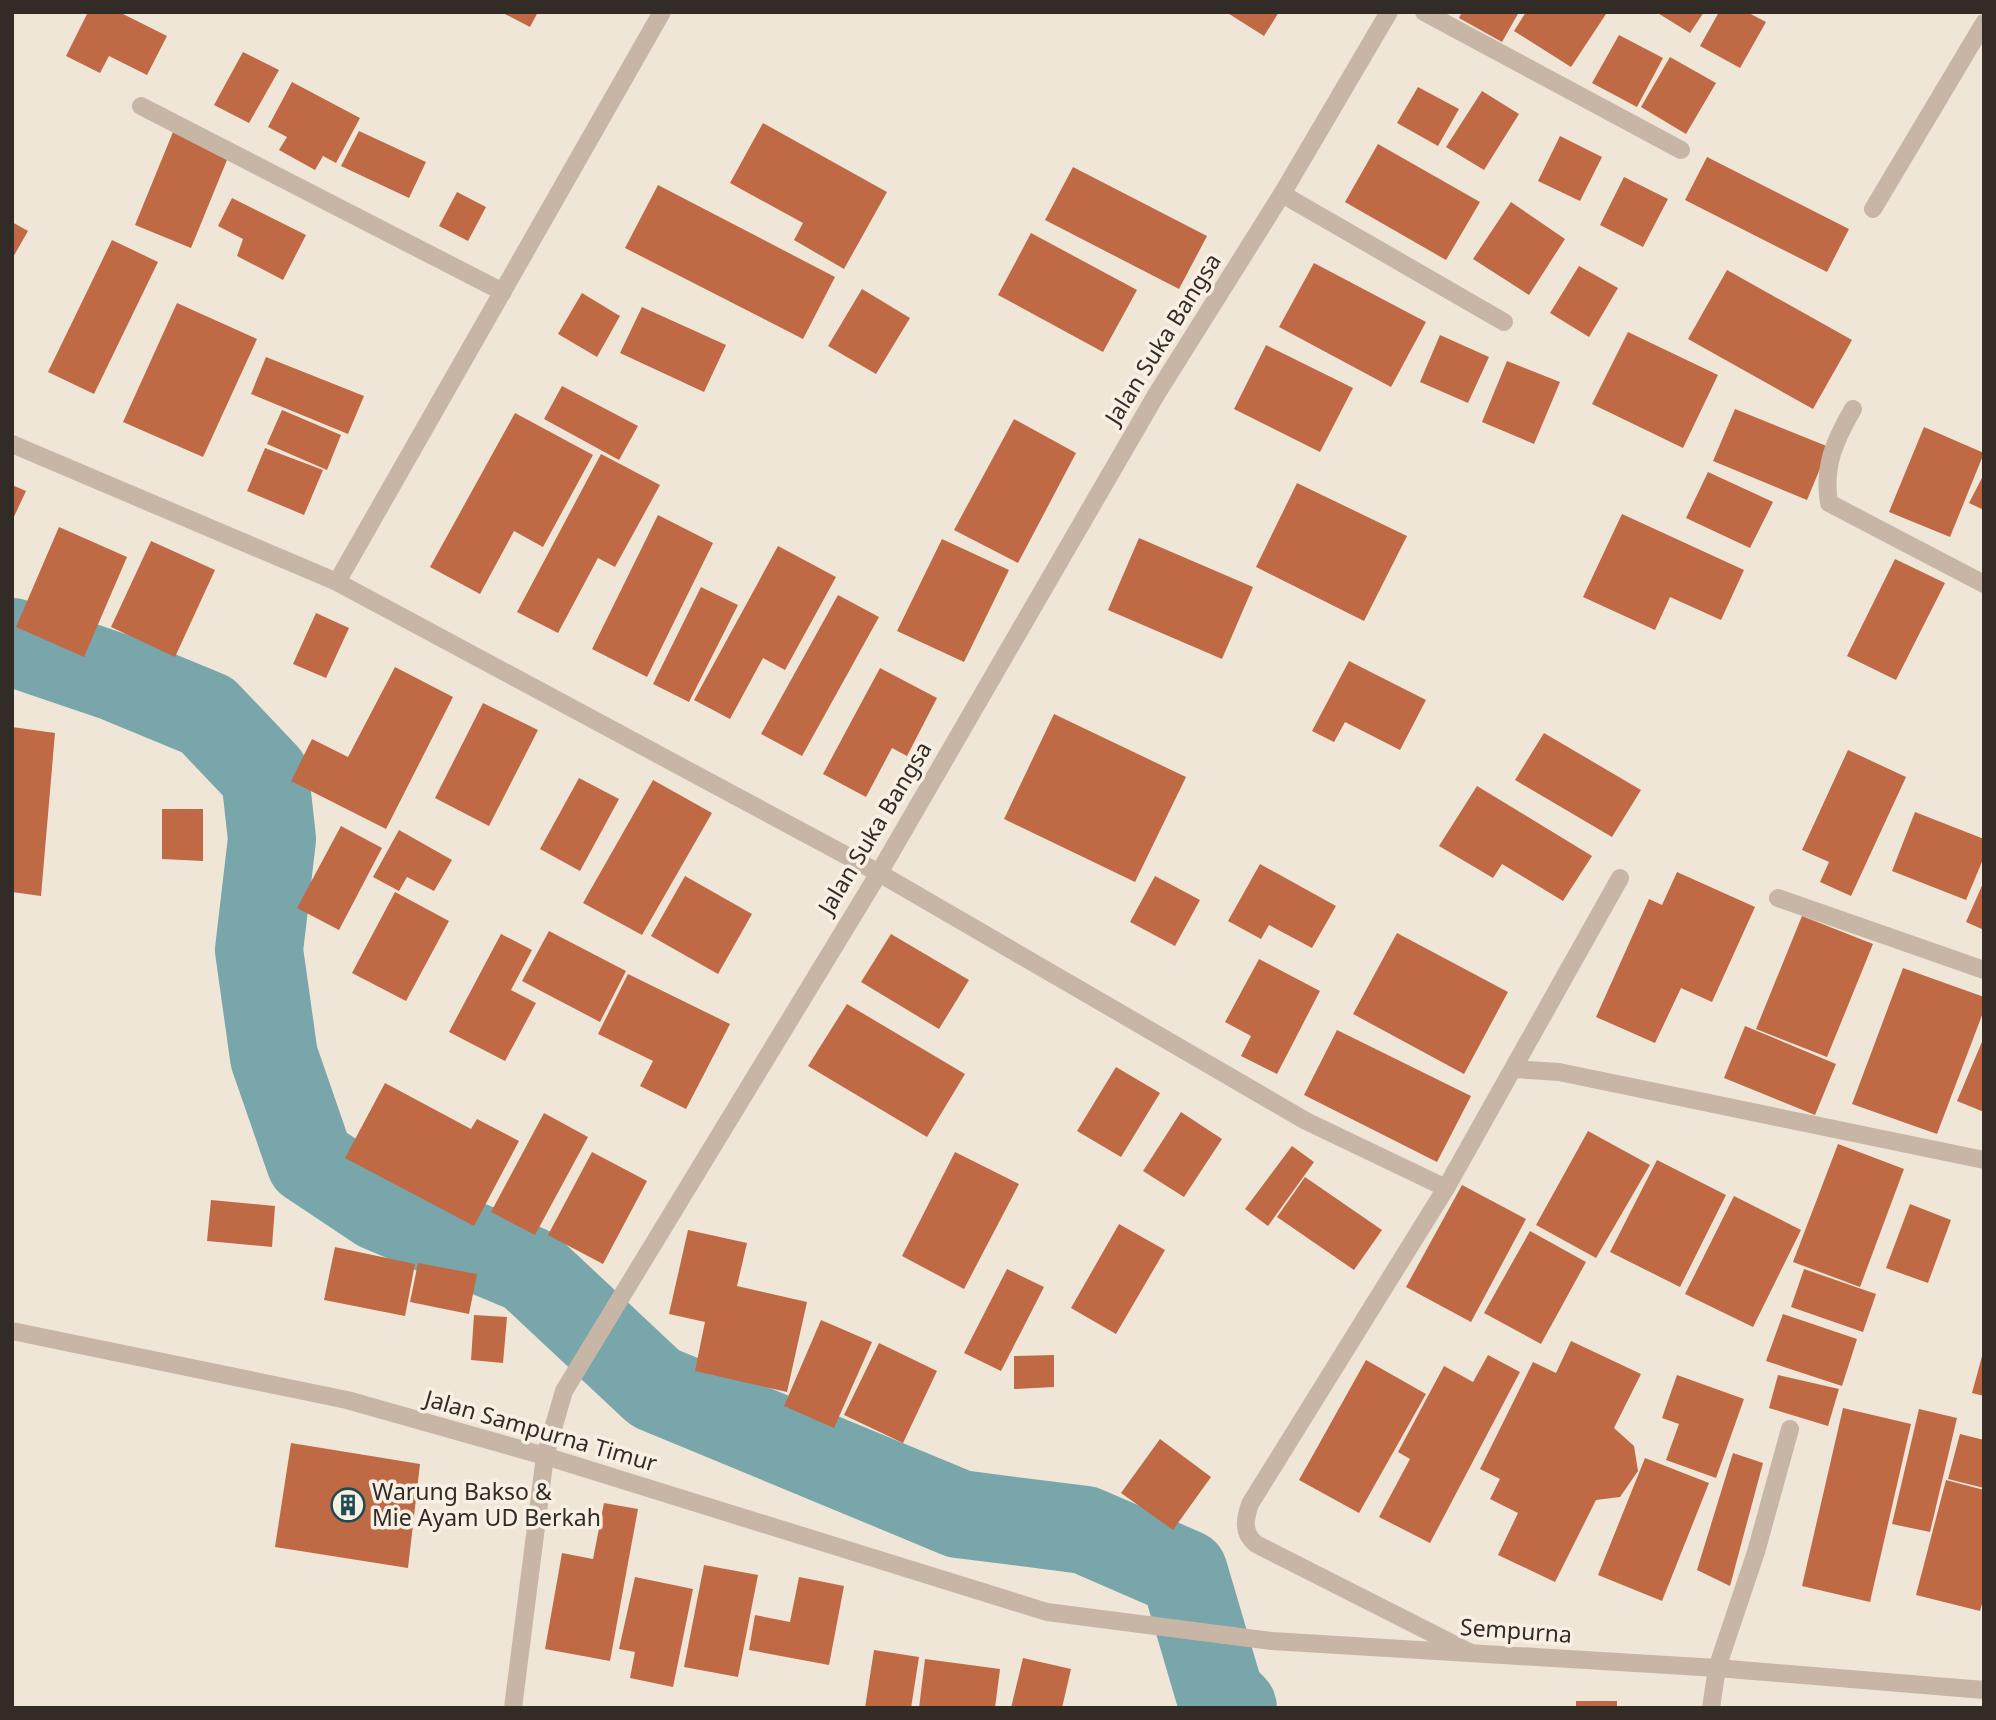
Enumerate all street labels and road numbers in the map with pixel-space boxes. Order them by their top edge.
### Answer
street label: Jalan Suka Bangsa [1095,247,1228,432]
street label: Jalan Suka Bangsa [809,735,938,922]
street label: Jalan Sampurna Timur [420,1381,662,1479]
street label: Sempurna [1459,1610,1573,1650]

